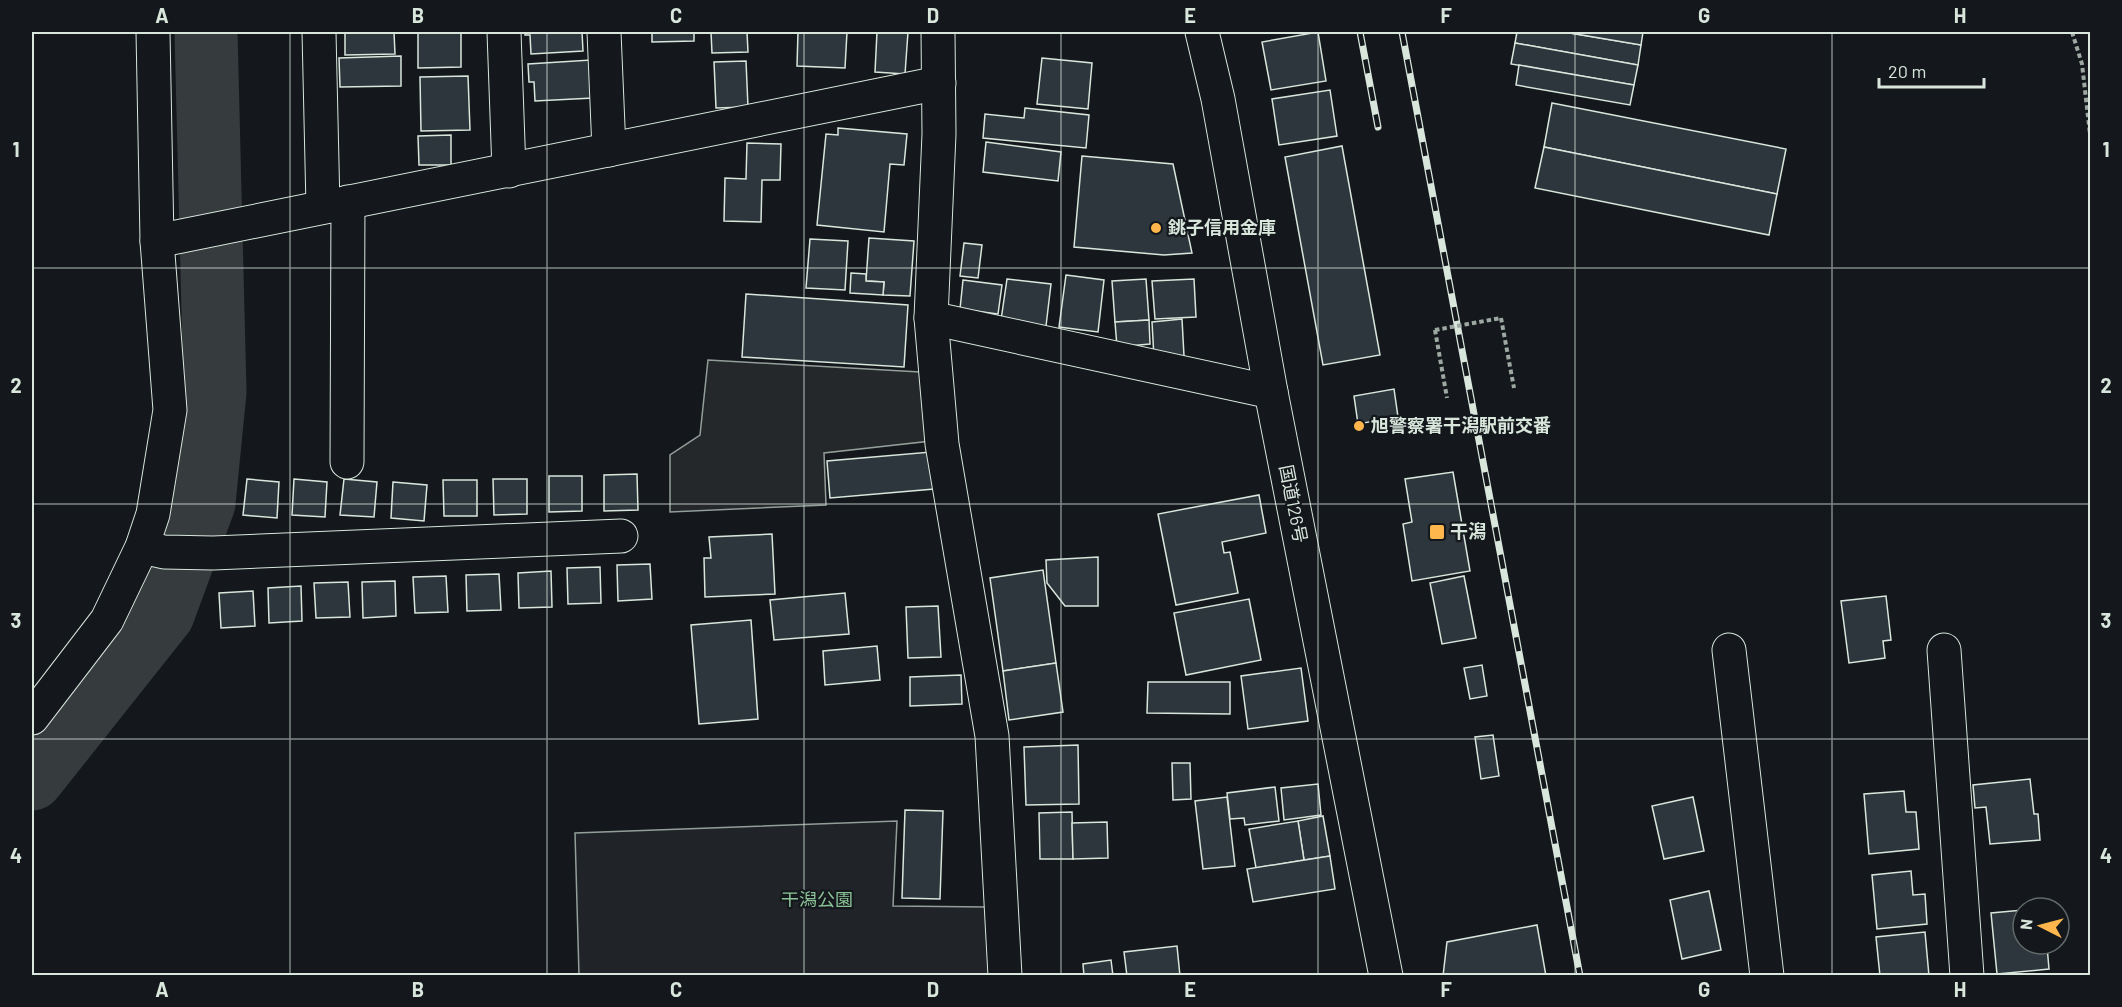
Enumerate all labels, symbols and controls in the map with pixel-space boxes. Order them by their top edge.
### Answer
text: A [155,3,169,27]
text: B [412,3,424,27]
text: C [670,3,682,27]
text: D [927,3,939,27]
text: E [1184,3,1196,27]
text: F [1440,3,1452,27]
text: G [1698,3,1710,27]
text: H [1954,3,1966,27]
scale bar [1879,51,1984,89]
text: 20 m [1888,60,1926,82]
text: 1 [12,137,20,161]
text: 1 [2102,137,2110,161]
place label: 銚子信用金庫 [1167,216,1276,238]
marker: 銚子信用金庫 [1149,221,1163,235]
text: 2 [10,373,22,397]
text: 2 [2100,373,2112,397]
place label: 旭警察署干潟駅前交番 [1371,414,1551,436]
marker: 旭警察署干潟駅前交番 [1352,419,1366,433]
street label: 国道126号 [1276,463,1312,545]
place label: 干潟 [1450,520,1486,542]
marker: 干潟 [1428,523,1446,541]
text: 3 [11,608,21,632]
text: 3 [2101,608,2111,632]
text: 4 [10,843,22,867]
text: 4 [2100,843,2112,867]
park label: 干潟公園 [781,888,853,910]
north arrow [2011,896,2071,956]
text: N [2016,918,2036,931]
text: A [155,977,169,1001]
text: B [412,977,424,1001]
text: C [670,977,682,1001]
text: D [927,977,939,1001]
text: E [1184,977,1196,1001]
text: F [1440,977,1452,1001]
text: G [1698,977,1710,1001]
text: H [1954,977,1966,1001]

